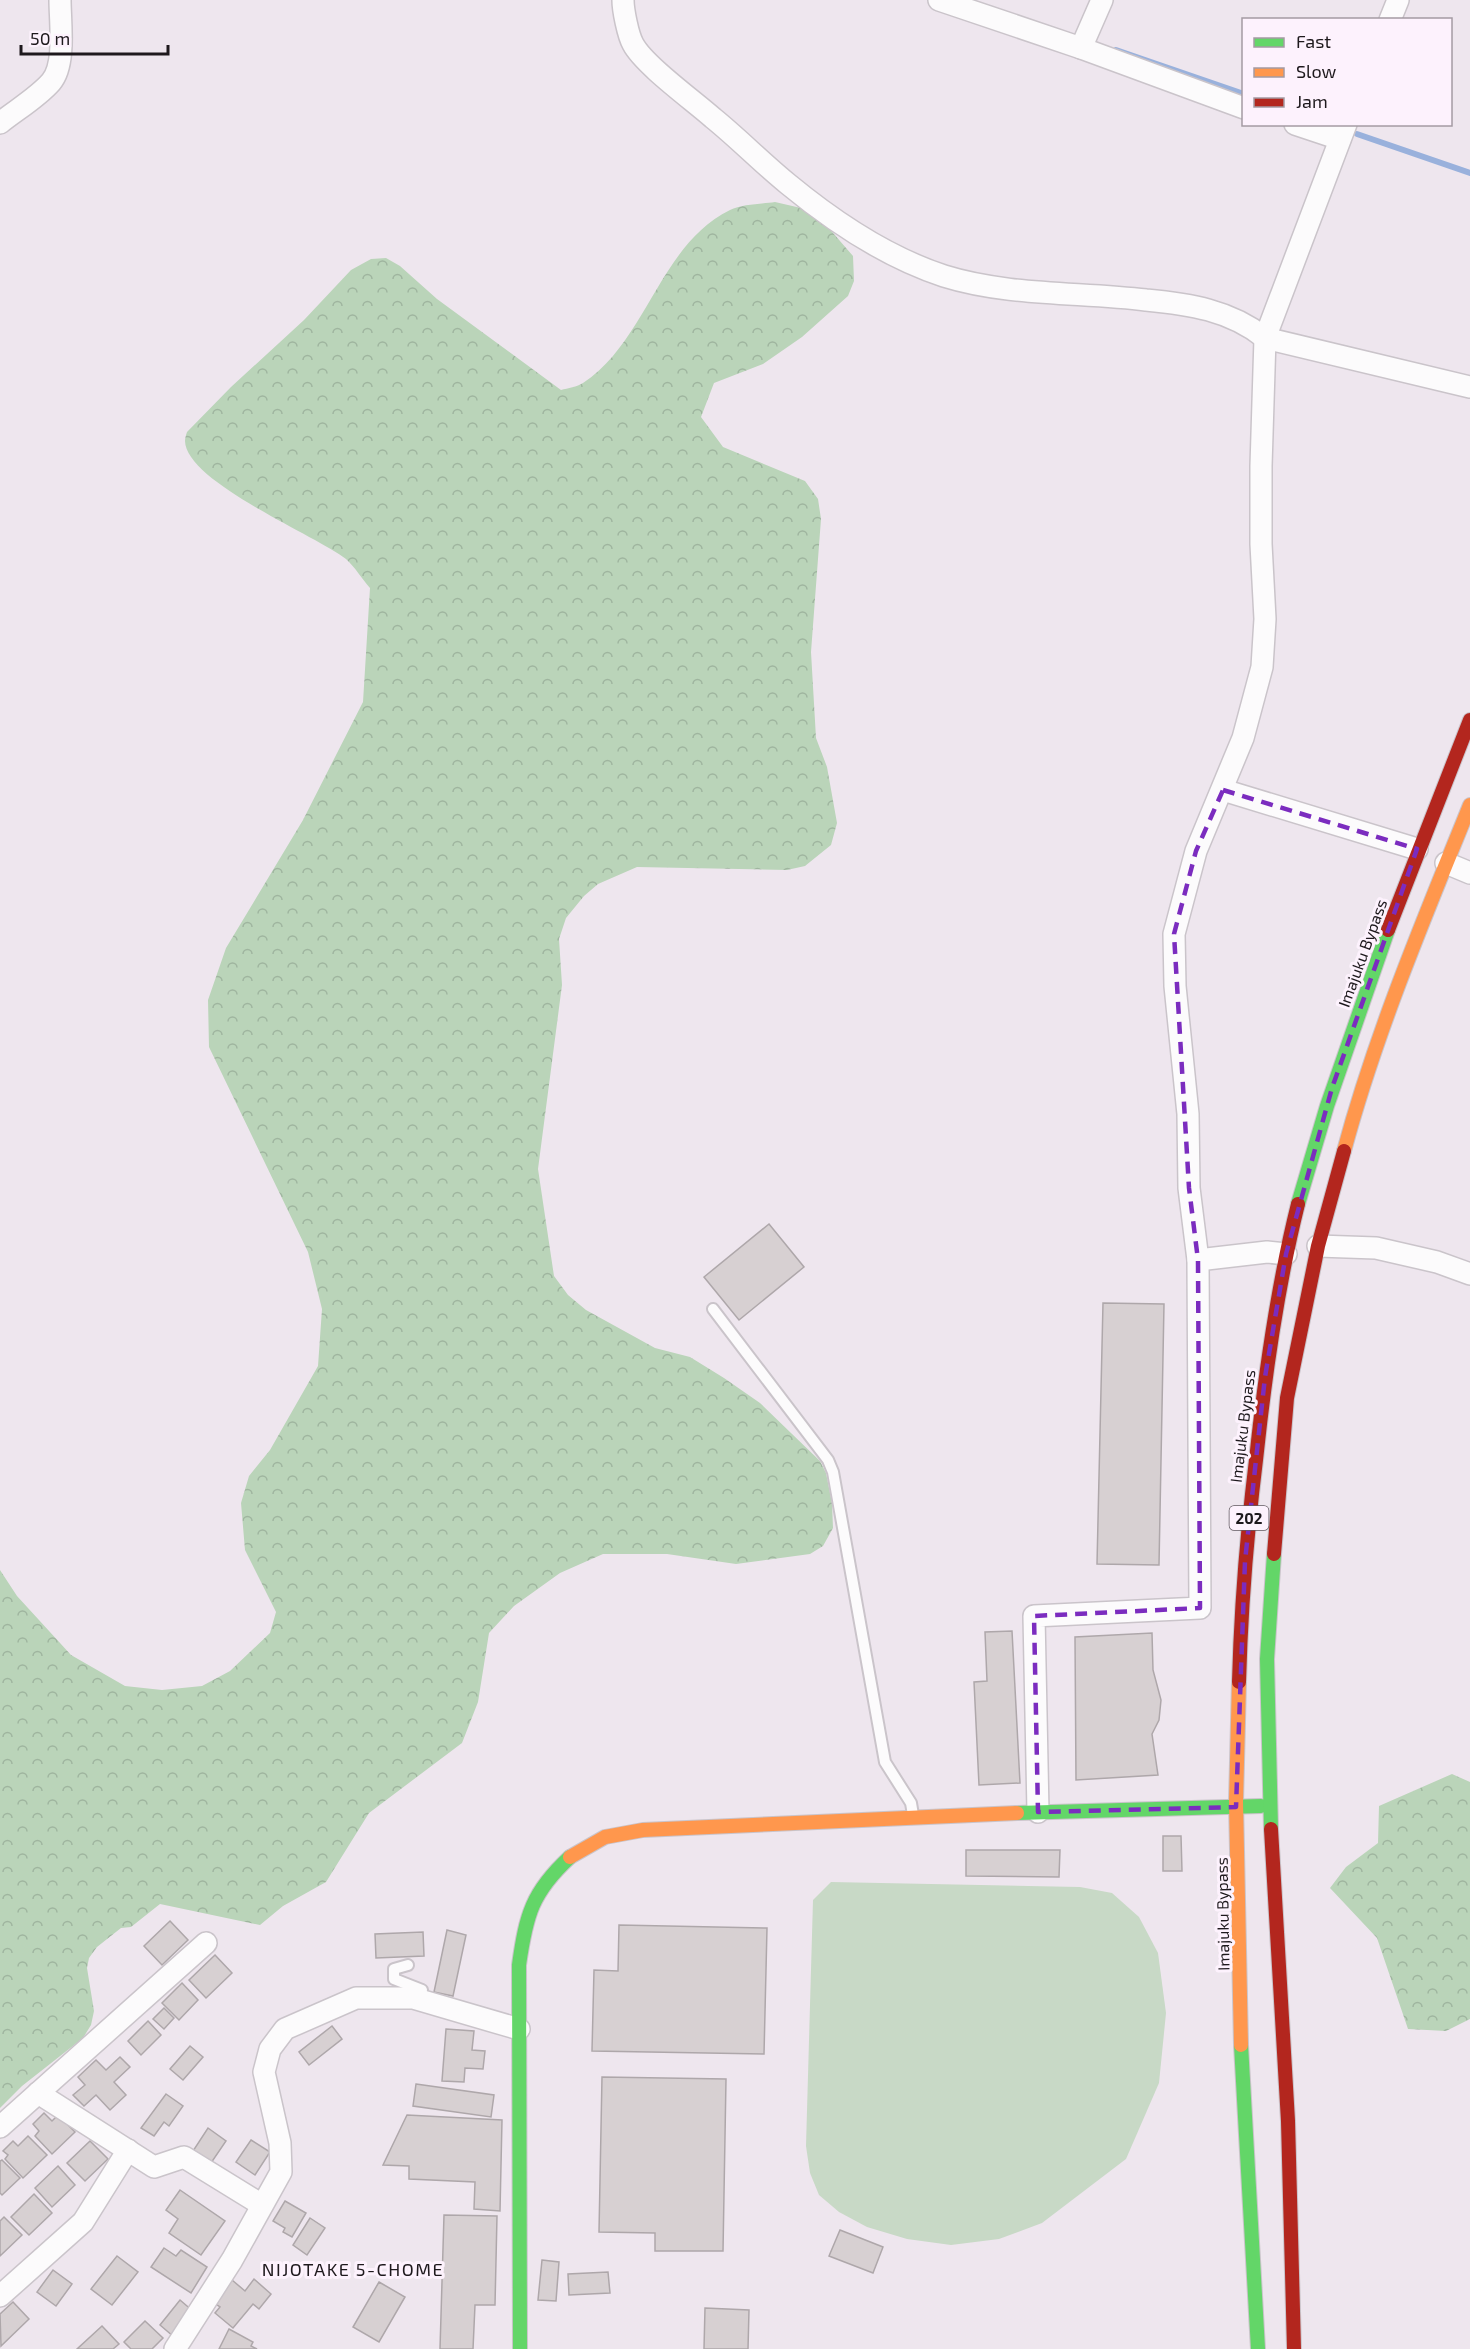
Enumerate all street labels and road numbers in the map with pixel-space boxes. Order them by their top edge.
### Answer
street label: Imajuku Bypass [1334,896,1391,1010]
street label: Imajuku Bypass [1226,1368,1259,1484]
road number: 202 [1230,1506,1268,1530]
street label: Imajuku Bypass [1212,1857,1233,1971]

